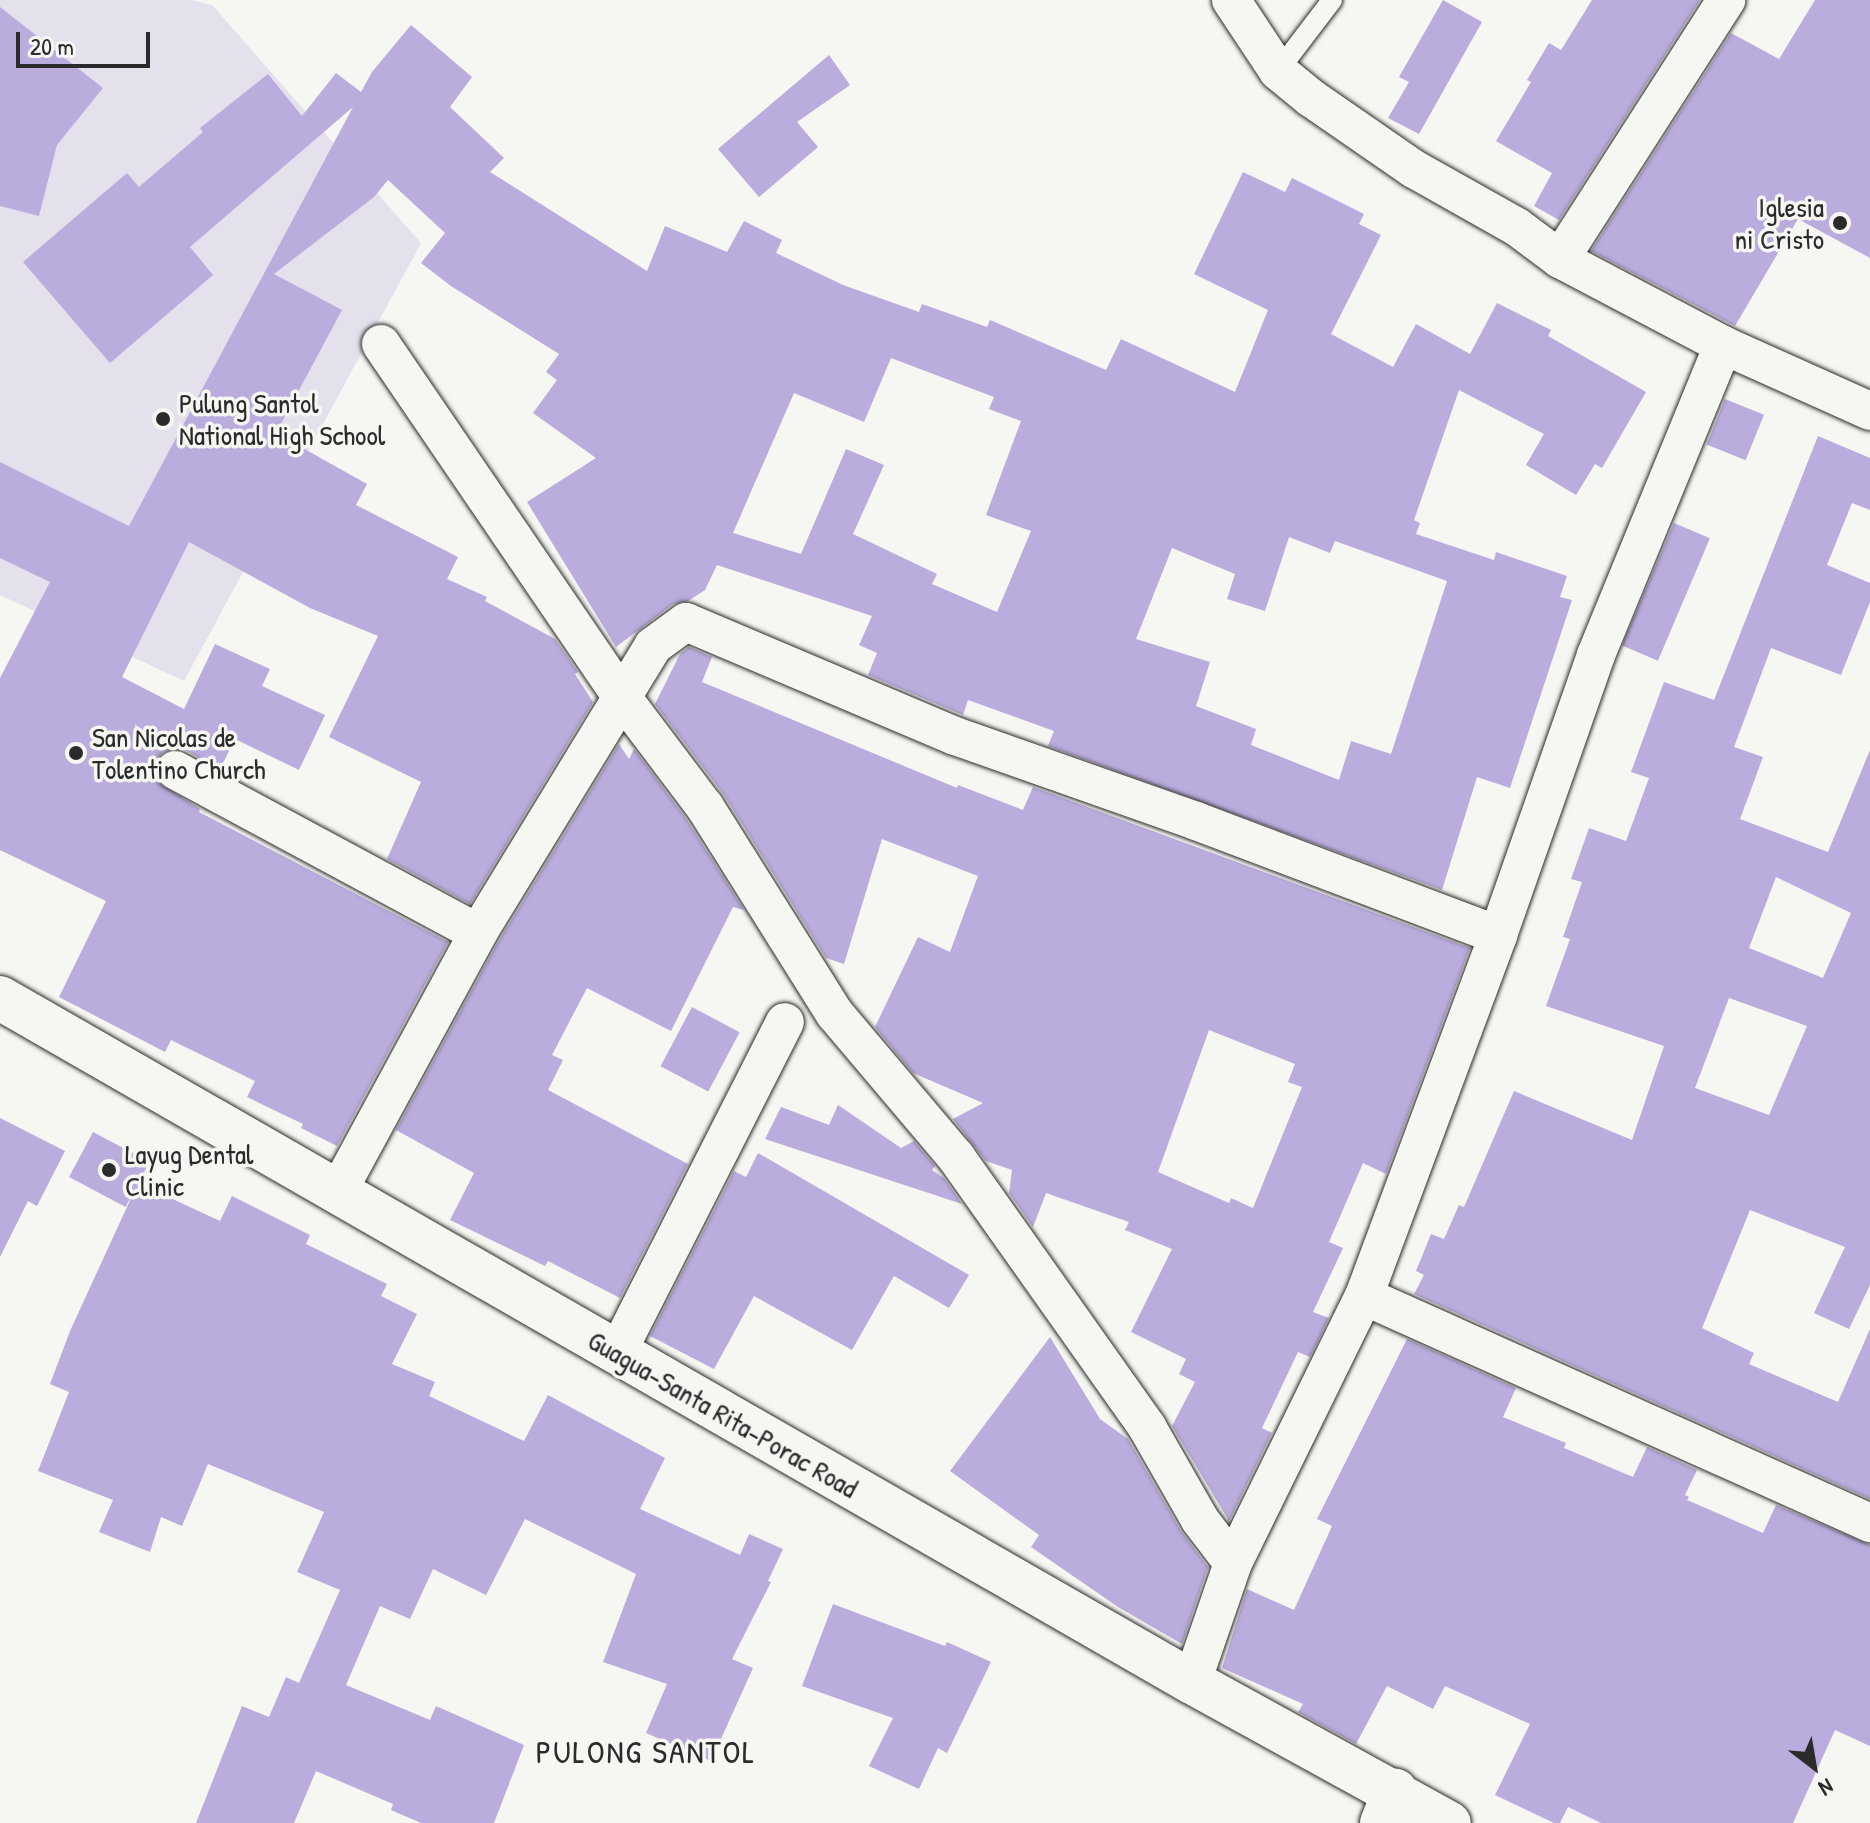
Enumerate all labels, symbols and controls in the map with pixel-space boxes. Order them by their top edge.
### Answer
scale bar [20,16,154,66]
text: 20 m [30,30,74,62]
place label: Iglesia ni Cristo [1735,190,1824,256]
marker: Iglesia ni Cristo [1831,214,1849,232]
place label: Pulung Santol National High School [179,386,385,452]
marker: Pulung Santol National High School [154,410,172,428]
place label: San Nicolas de Tolentino Church [92,720,266,786]
marker: San Nicolas de Tolentino Church [67,744,85,762]
place label: Layug Dental Clinic [125,1137,253,1203]
marker: Layug Dental Clinic [100,1161,118,1179]
street label: Guagua-Santa Rita-Porac Road [582,1323,864,1505]
north arrow [1774,1727,1854,1807]
district label: PULONG SANTOL [536,1733,756,1771]
text: N [1814,1772,1839,1803]

